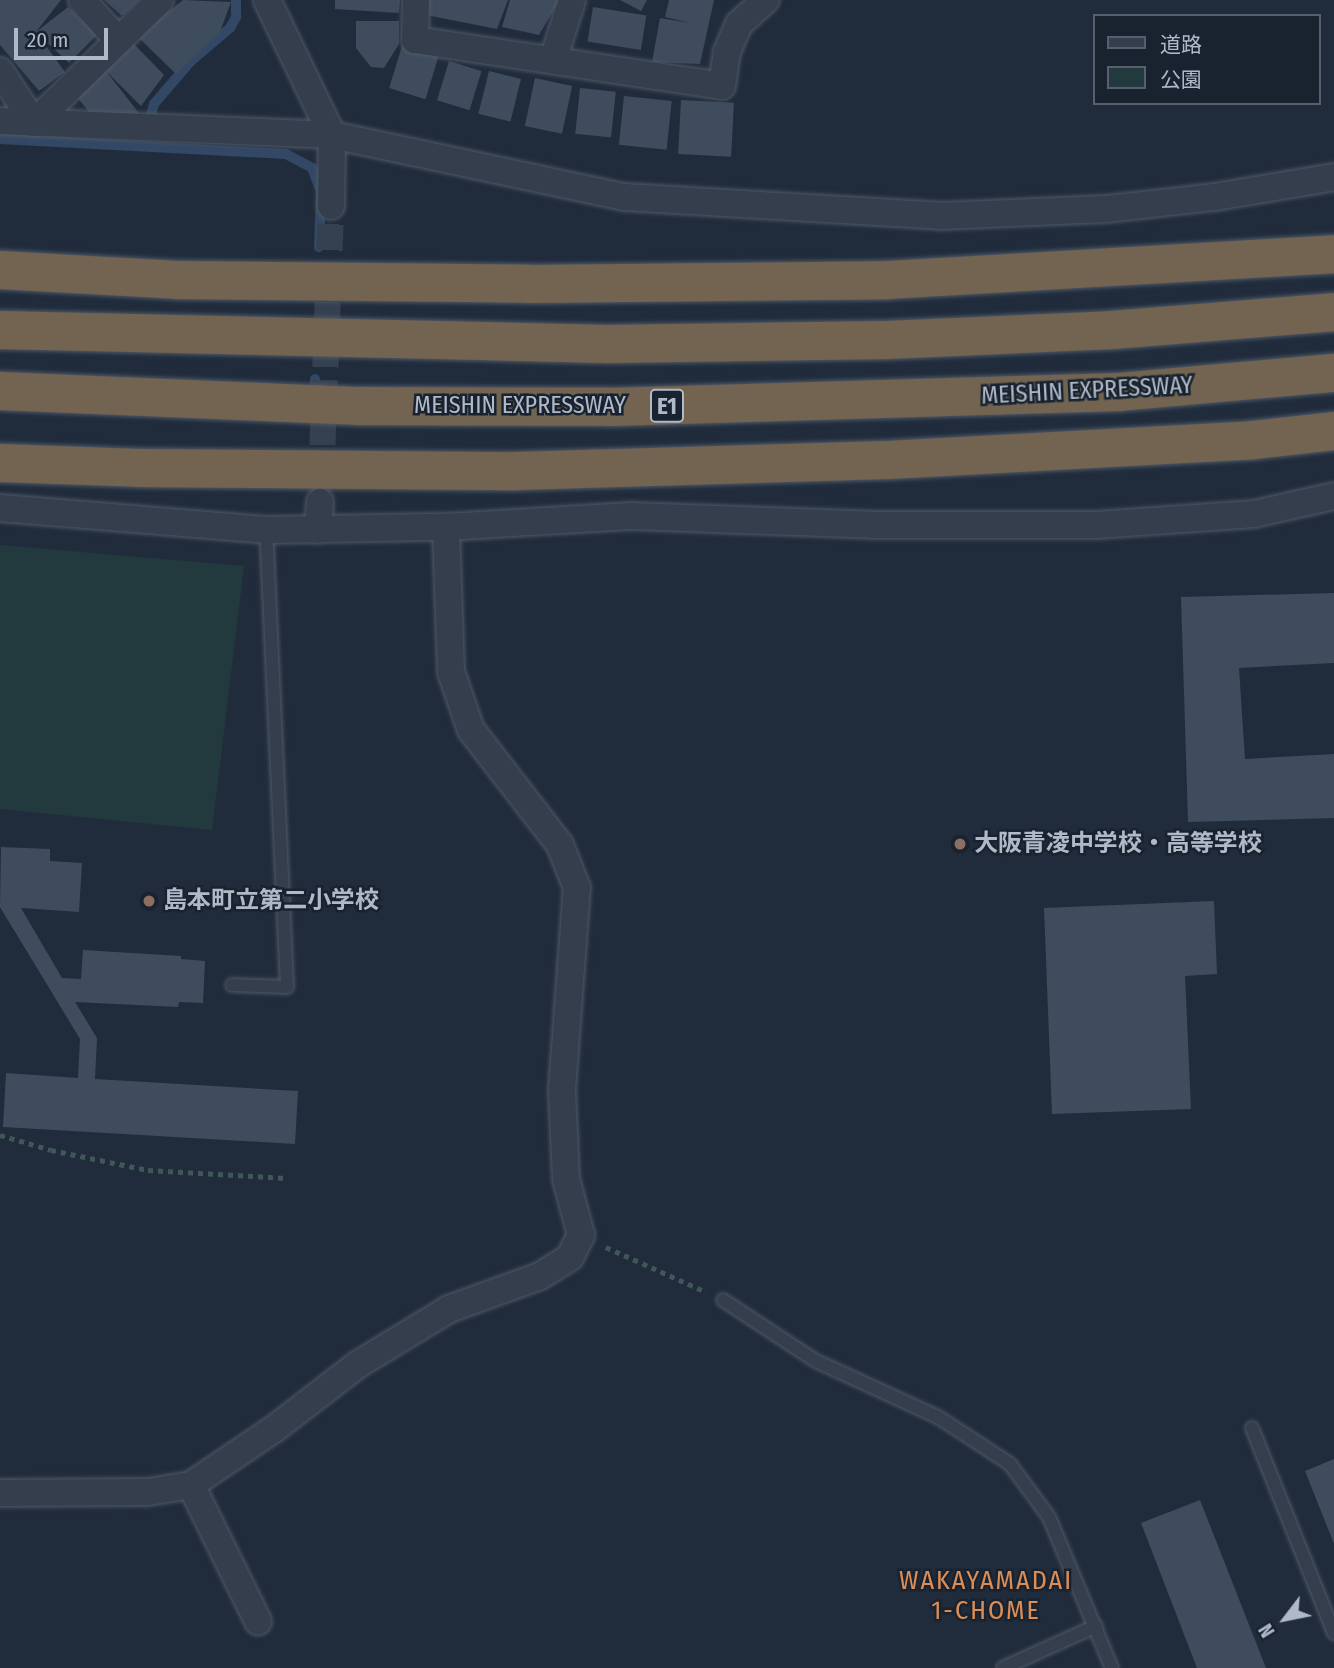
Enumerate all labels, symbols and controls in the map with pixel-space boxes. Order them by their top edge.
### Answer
scale bar [18,14,112,58]
legend [1092,14,1320,105]
text: 20 m [27,27,68,53]
text: 道路 [1160,32,1202,58]
text: 公園 [1160,67,1202,93]
street label: MEISHIN EXPRESSWAY [980,371,1194,411]
road number: E1 [650,386,684,426]
street label: MEISHIN EXPRESSWAY [414,392,626,420]
place label: 大阪青凌中学校・高等学校 [974,830,1262,858]
marker: 大阪青凌中学校・高等学校 [952,836,968,852]
place label: 島本町立第二小学校 [163,887,379,915]
marker: 島本町立第二小学校 [141,893,157,909]
district label: WAKAYAMADAI 1-CHOME [900,1565,1072,1626]
north arrow [1250,1584,1320,1654]
text: N [1254,1619,1280,1641]

